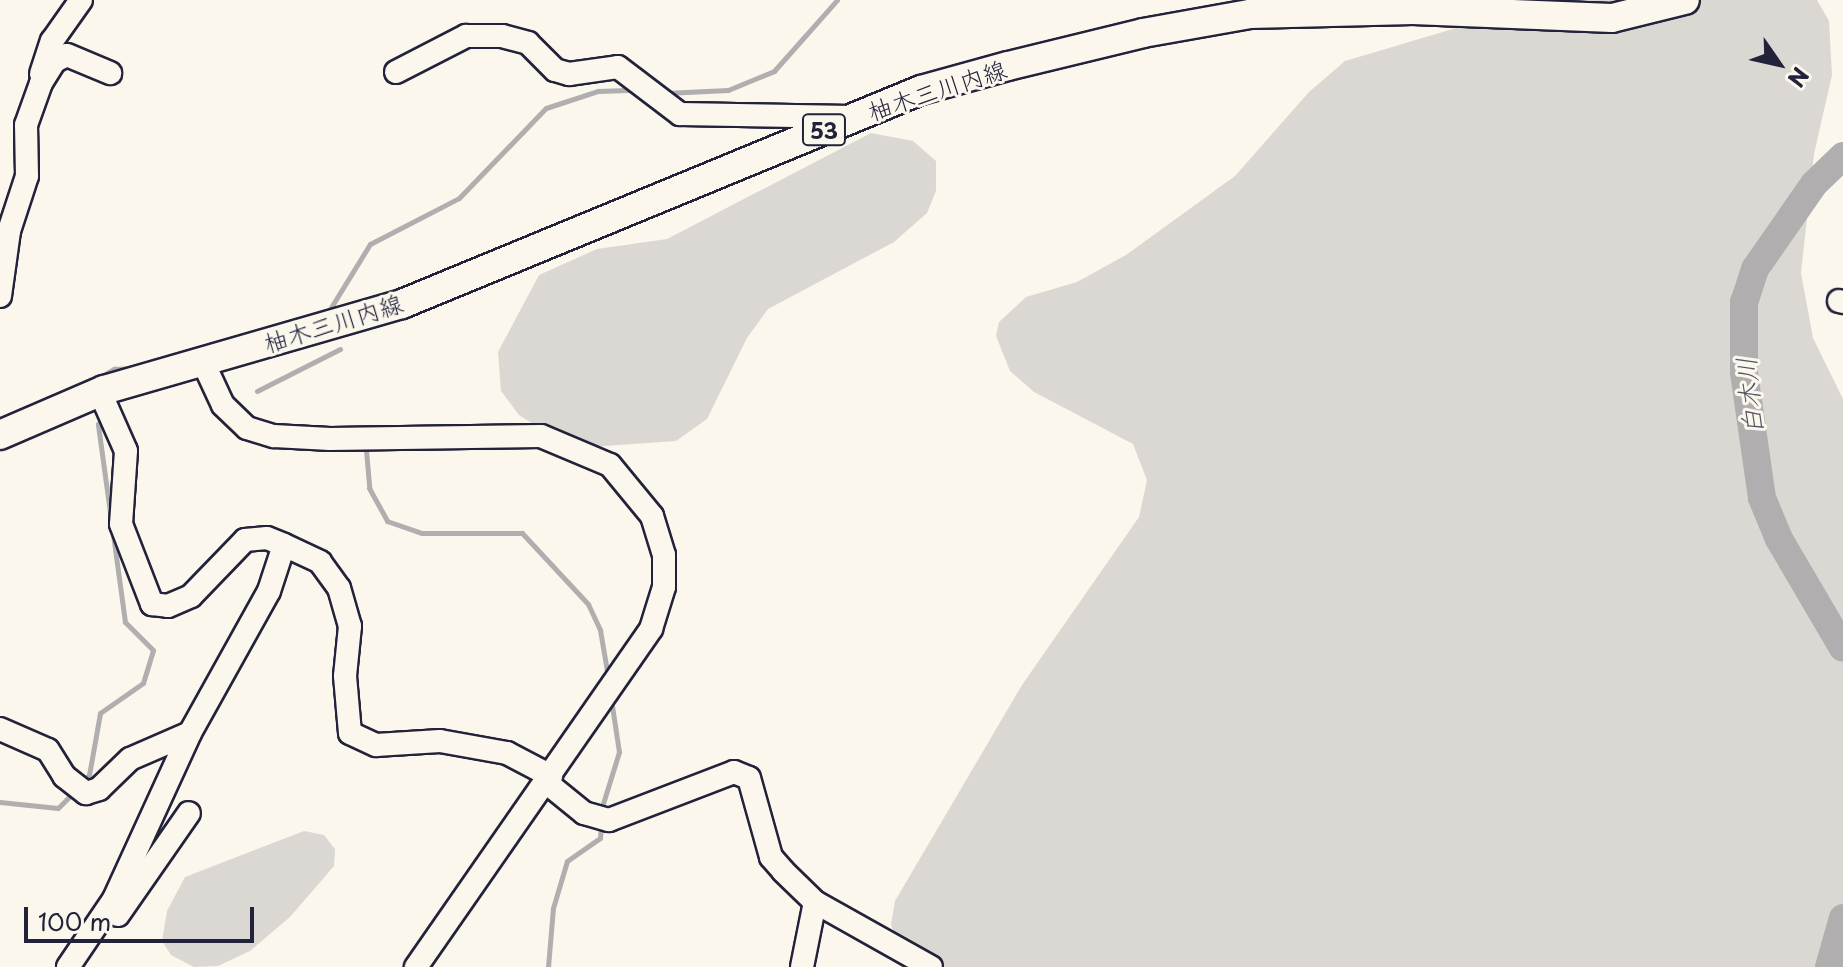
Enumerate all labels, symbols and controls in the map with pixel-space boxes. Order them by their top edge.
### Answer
north arrow [1739,24,1819,104]
street label: 柚木三川内線 [864,54,1010,126]
text: N [1781,61,1818,94]
road number: 53 [800,112,848,148]
street label: 柚木三川内線 [260,288,406,358]
water label: 白木川 [1729,356,1769,436]
scale bar [28,891,258,941]
text: 100 m [38,903,111,939]

